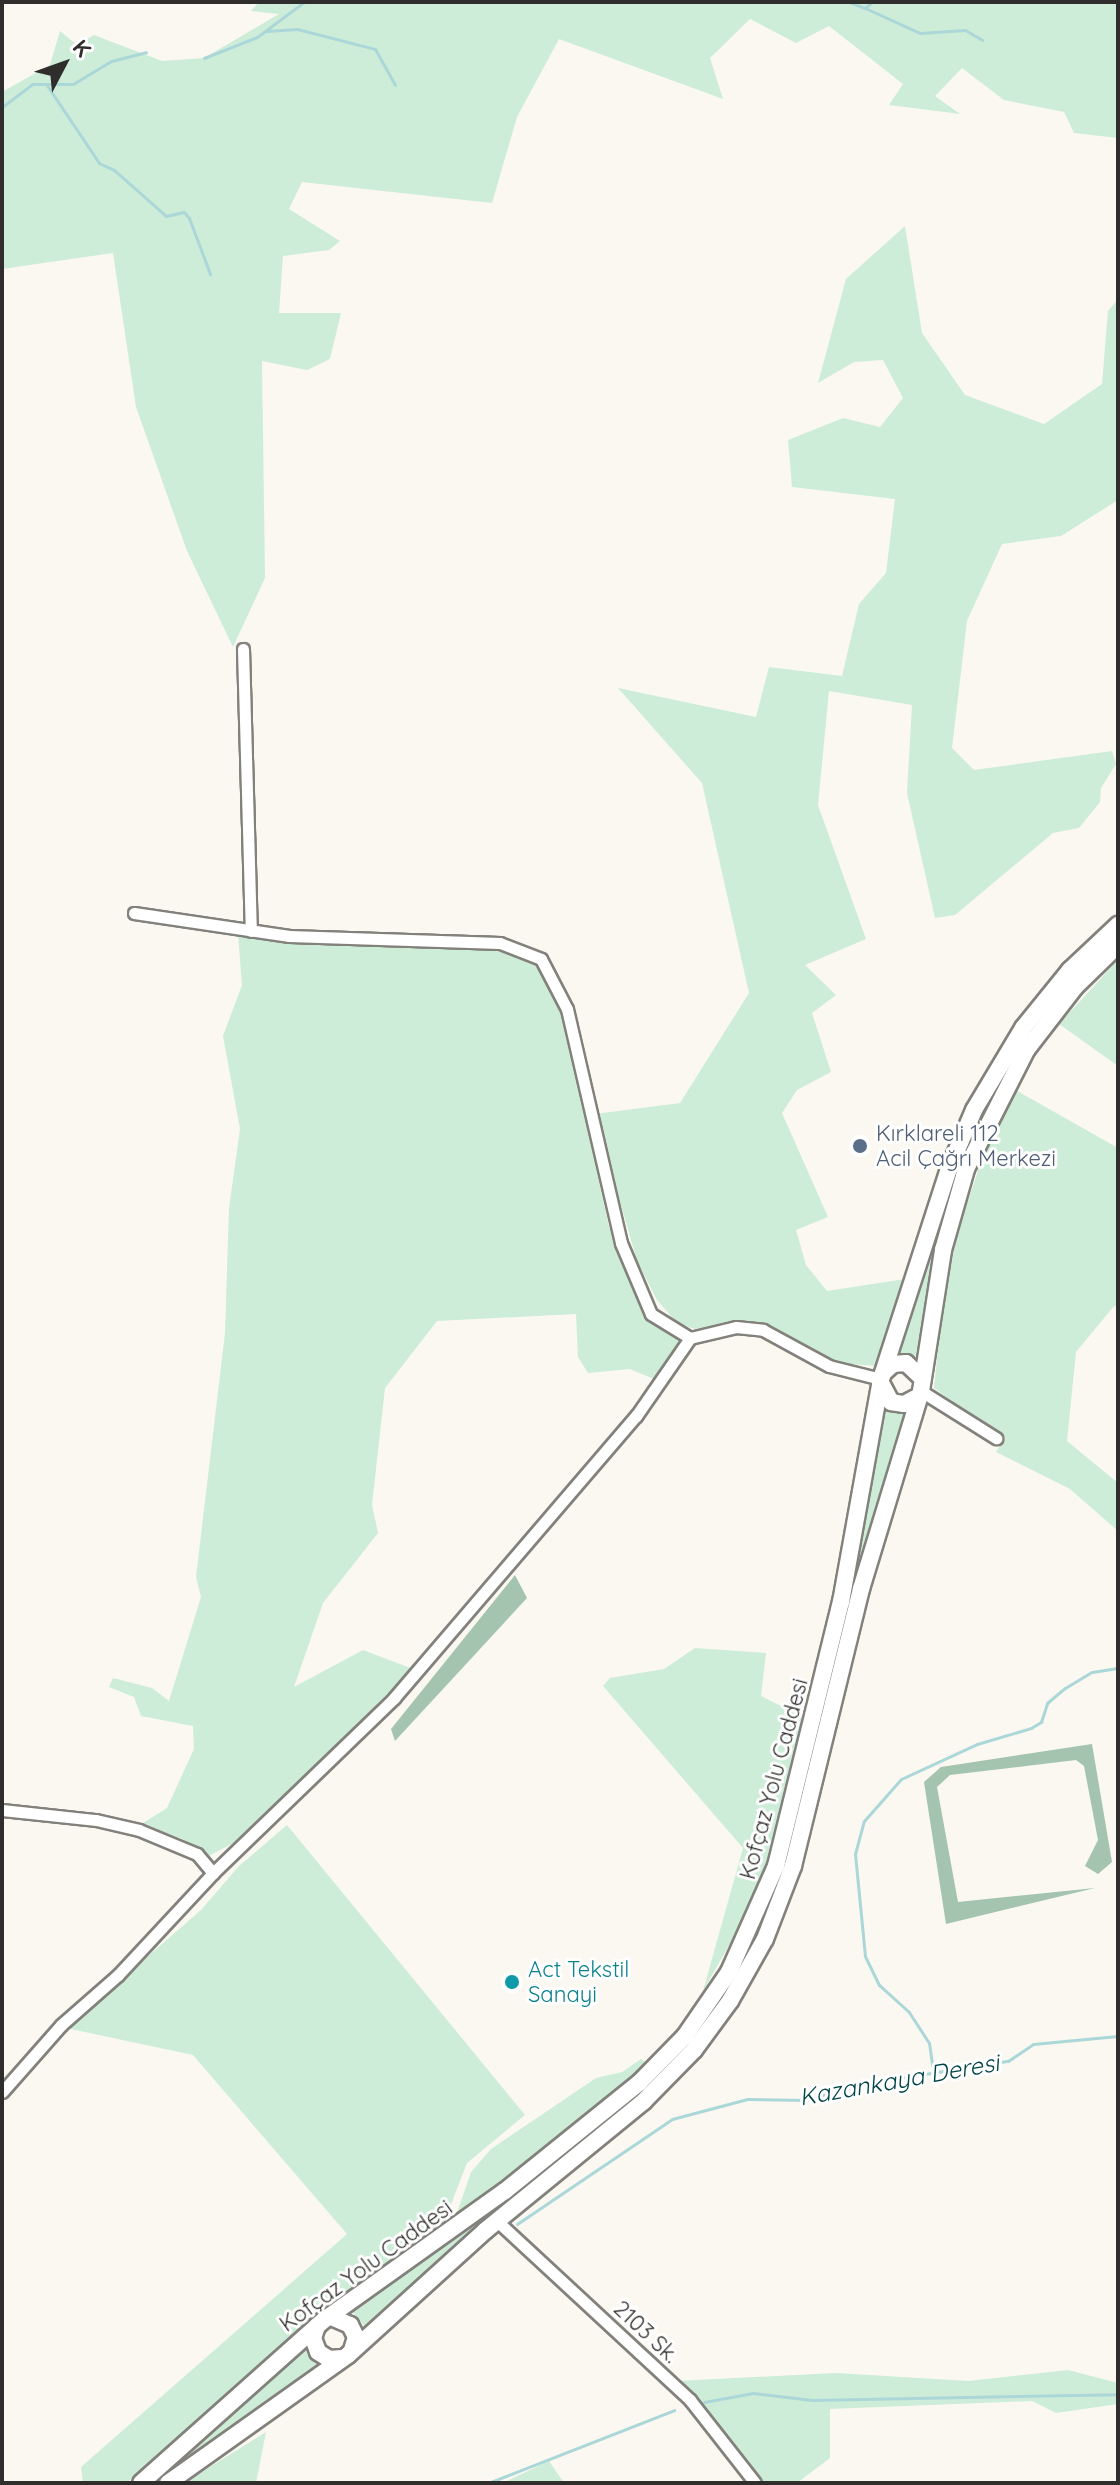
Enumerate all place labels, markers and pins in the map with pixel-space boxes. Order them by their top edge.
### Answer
place label: Kırklareli 112 Acil Çağrı Merkezi [876,1120,1056,1172]
marker: Kırklareli 112 Acil Çağrı Merkezi [851,1137,869,1155]
place label: Act Tekstil Sanayi [528,1956,629,2008]
marker: Act Tekstil Sanayi [503,1973,521,1991]

